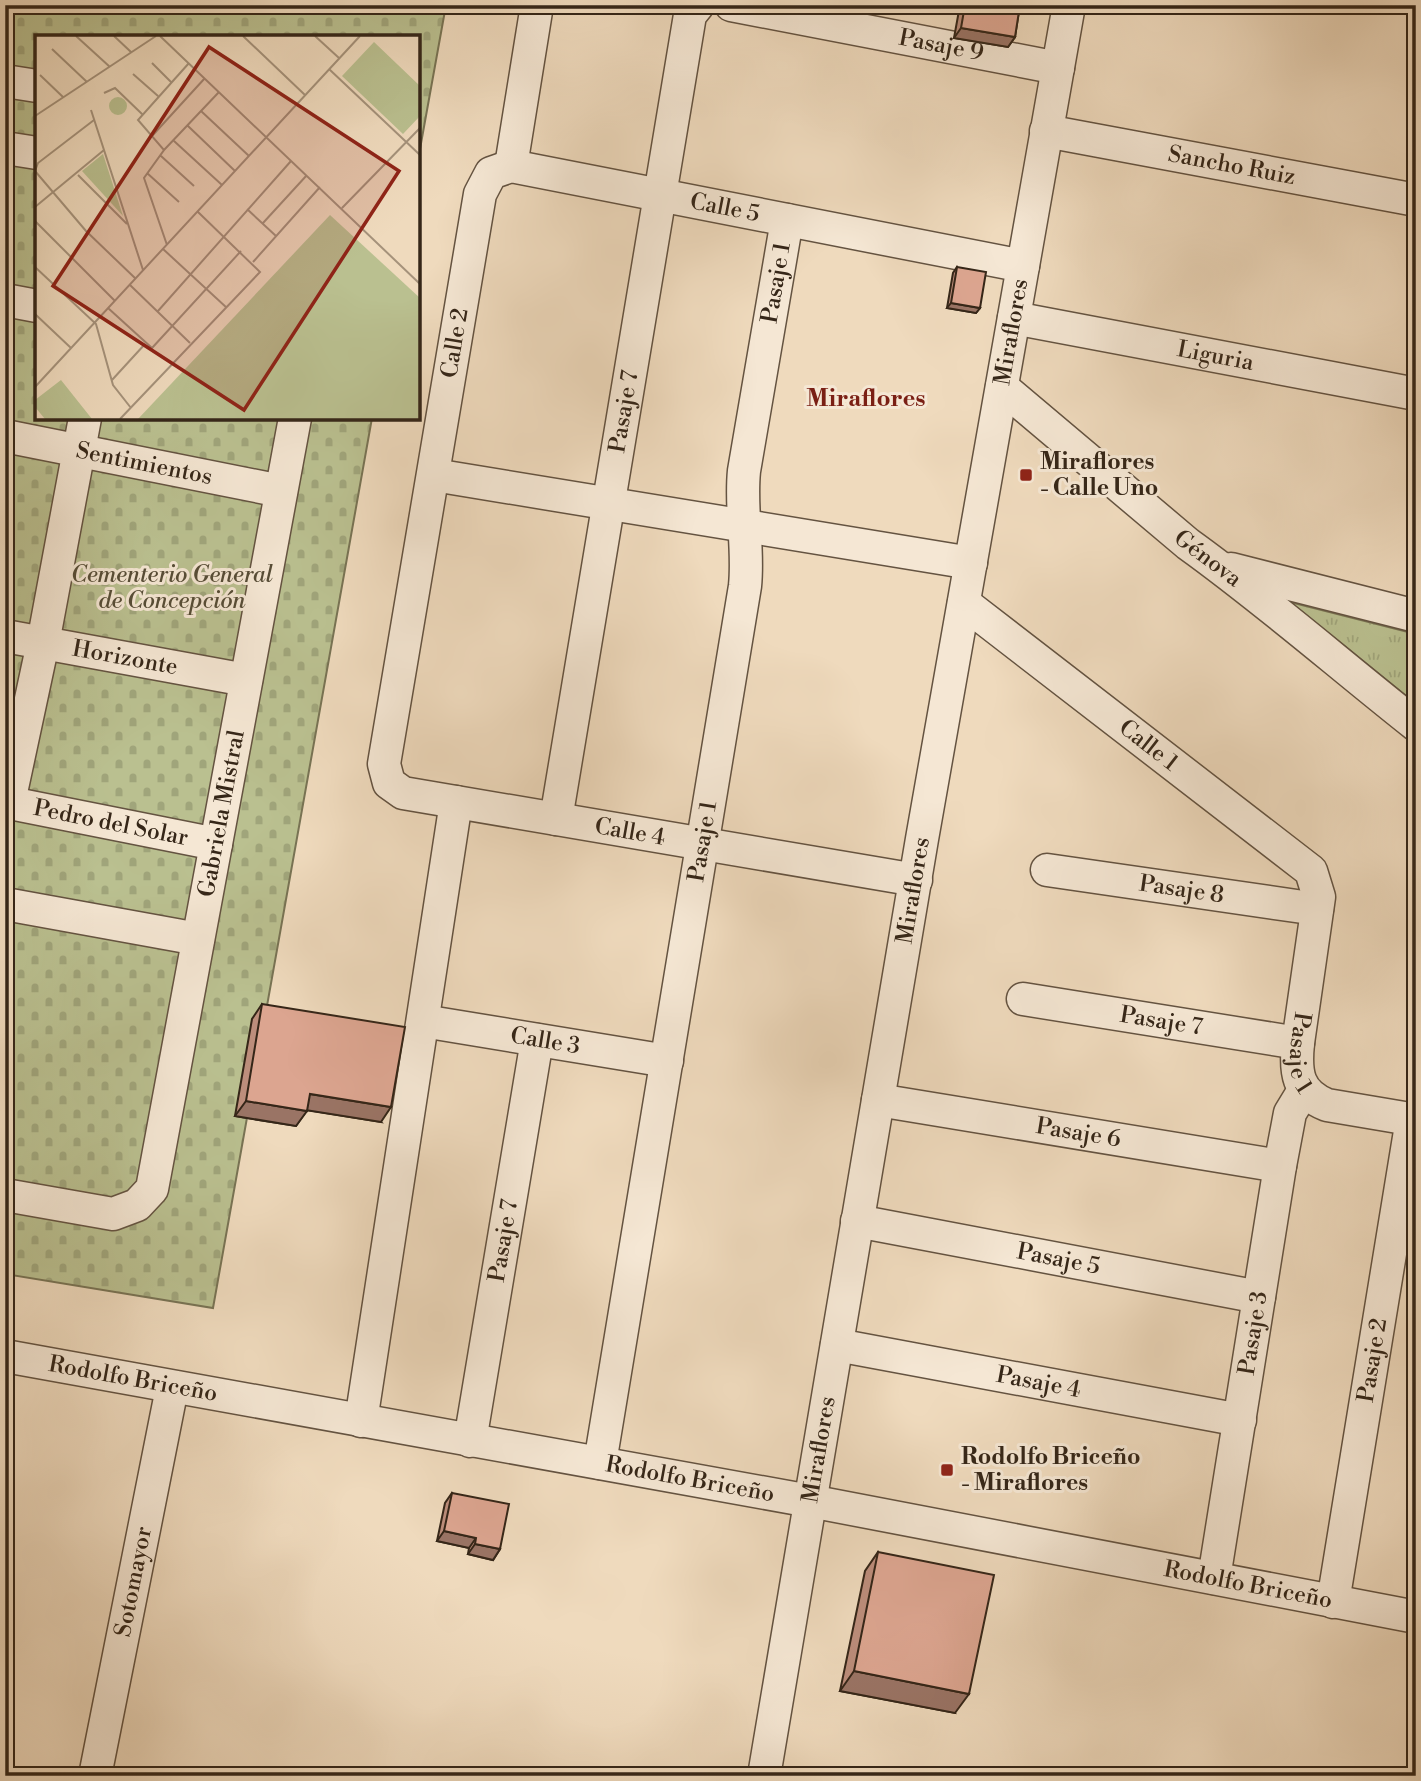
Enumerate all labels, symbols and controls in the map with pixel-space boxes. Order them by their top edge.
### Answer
street label: Pasaje 9 [896,24,986,67]
inset map [35,35,420,420]
street label: Sancho Ruiz [1166,140,1298,191]
street label: Calle 5 [688,187,762,228]
street label: Pasaje 1 [756,240,797,325]
street label: Miraflores [988,277,1034,387]
street label: Calle 2 [435,306,475,380]
street label: Liguria [1175,335,1256,377]
street label: Pasaje 7 [603,368,645,455]
district label: Miraflores [806,384,926,414]
street label: Sentimientos [74,437,215,491]
place label: Miraflores - Calle Uno [1040,448,1158,502]
marker: Miraflores - Calle Uno [1018,467,1034,483]
street label: Génova [1168,524,1248,593]
park label: Cementerio General de Concepción [71,561,274,615]
street label: Horizonte [70,635,180,681]
street label: Calle 1 [1113,714,1184,777]
street label: Gabriela Mistral [192,728,251,899]
street label: Pedro del Solar [31,794,191,852]
street label: Pasaje 1 [682,799,723,884]
street label: Calle 4 [593,812,667,852]
street label: Miraflores [891,835,936,946]
street label: Pasaje 8 [1137,869,1226,909]
street label: Pasaje 7 [1118,1001,1205,1042]
street label: Pasaje 1 [1283,1010,1318,1099]
street label: Calle 3 [508,1022,582,1061]
street label: Pasaje 6 [1034,1112,1123,1154]
street label: Pasaje 7 [483,1197,524,1284]
street label: Pasaje 5 [1014,1237,1102,1281]
street label: Pasaje 3 [1233,1289,1274,1377]
street label: Pasaje 2 [1352,1316,1393,1404]
street label: Rodolfo Briceño [46,1350,220,1408]
street label: Pasaje 4 [994,1361,1083,1404]
street label: Miraflores [796,1394,842,1505]
place label: Rodolfo Briceño - Miraflores [961,1443,1141,1497]
street label: Rodolfo Briceño [603,1450,777,1508]
marker: Rodolfo Briceño - Miraflores [939,1462,955,1478]
street label: Sotomayor [109,1524,158,1639]
street label: Rodolfo Briceño [1161,1555,1335,1615]

